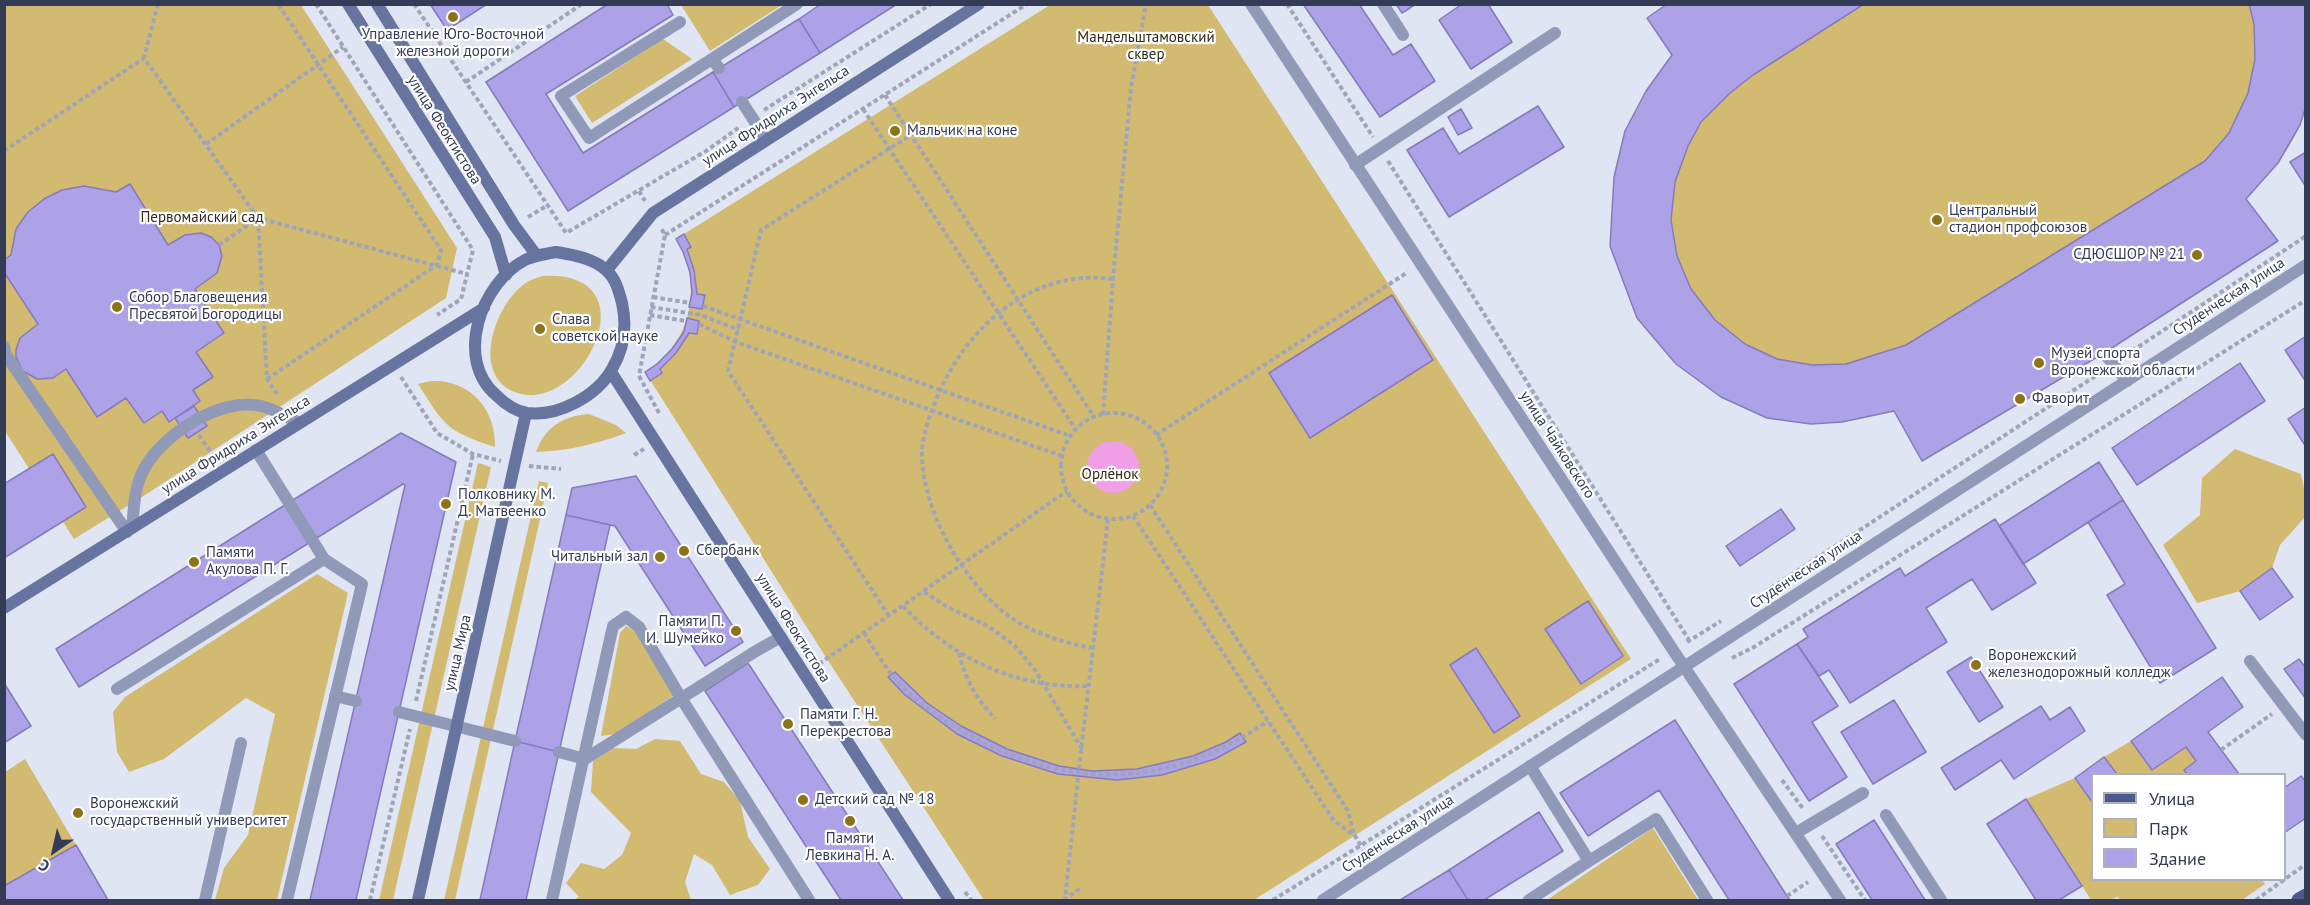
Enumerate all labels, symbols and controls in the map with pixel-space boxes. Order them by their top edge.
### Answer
marker: Управление Юго-Восточной железной дороги [446,10,460,24]
place label: Управление Юго-Восточной железной дороги [362,26,544,61]
park label: Мандельштамовский сквер [1077,29,1215,64]
street label: улица Фридриха Энгельса [699,62,853,170]
street label: улица Феоктистова [403,72,485,188]
place label: Мальчик на коне [907,122,1017,140]
marker: Мальчик на коне [888,124,902,138]
place label: Центральный стадион профсоюзов [1949,202,2087,237]
park label: Первомайский сад [140,209,264,227]
marker: Центральный стадион профсоюзов [1930,213,1944,227]
place label: СДЮСШОР № 21 [2073,246,2185,264]
marker: СДЮСШОР № 21 [2190,248,2204,262]
street label: Студенческая улица [2170,254,2288,340]
place label: Собор Благовещения Пресвятой Богородицы [129,289,282,324]
marker: Собор Благовещения Пресвятой Богородицы [110,300,124,314]
place label: Слава советской науке [552,311,658,346]
marker: Слава советской науке [533,322,547,336]
place label: Музей спорта Воронежской области [2051,345,2195,380]
marker: Музей спорта Воронежской области [2032,356,2046,370]
street label: улица Чайковского [1516,388,1598,502]
place label: Фаворит [2032,390,2089,408]
street label: улица Фридриха Энгельса [158,392,314,498]
marker: Фаворит [2013,392,2027,406]
park label: Орлёнок [1082,466,1138,484]
place label: Полковнику М. Д. Матвеенко [458,486,555,521]
marker: Полковнику М. Д. Матвеенко [439,497,453,511]
street label: Студенческая улица [1747,527,1865,613]
place label: Сбербанк [696,542,759,560]
place label: Памяти Акулова П. Г. [206,544,289,579]
marker: Сбербанк [677,544,691,558]
place label: Читальный зал [551,548,648,566]
marker: Читальный зал [653,550,667,564]
marker: Памяти Акулова П. Г. [187,555,201,569]
street label: улица Феоктистова [752,570,834,686]
street label: улица Мира [440,613,476,693]
place label: Памяти П. И. Шумейко [646,613,724,648]
marker: Памяти П. И. Шумейко [729,624,743,638]
place label: Воронежский железнодорожный колледж [1988,647,2171,682]
marker: Воронежский железнодорожный колледж [1969,658,1983,672]
place label: Памяти Г. Н. Перекрестова [800,706,891,741]
marker: Памяти Г. Н. Перекрестова [781,717,795,731]
legend [2091,773,2286,881]
text: Улица [2149,787,2195,810]
place label: Детский сад № 18 [815,791,934,809]
street label: Студенческая улица [1339,791,1457,877]
marker: Детский сад № 18 [796,793,810,807]
place label: Воронежский государственный университет [90,795,287,830]
marker: Воронежский государственный университет [71,806,85,820]
marker: Памяти Левкина Н. А. [843,814,857,828]
text: Парк [2149,817,2188,840]
north arrow [24,821,84,881]
place label: Памяти Левкина Н. А. [805,830,895,865]
text: Здание [2149,847,2206,870]
text: С [35,855,53,877]

